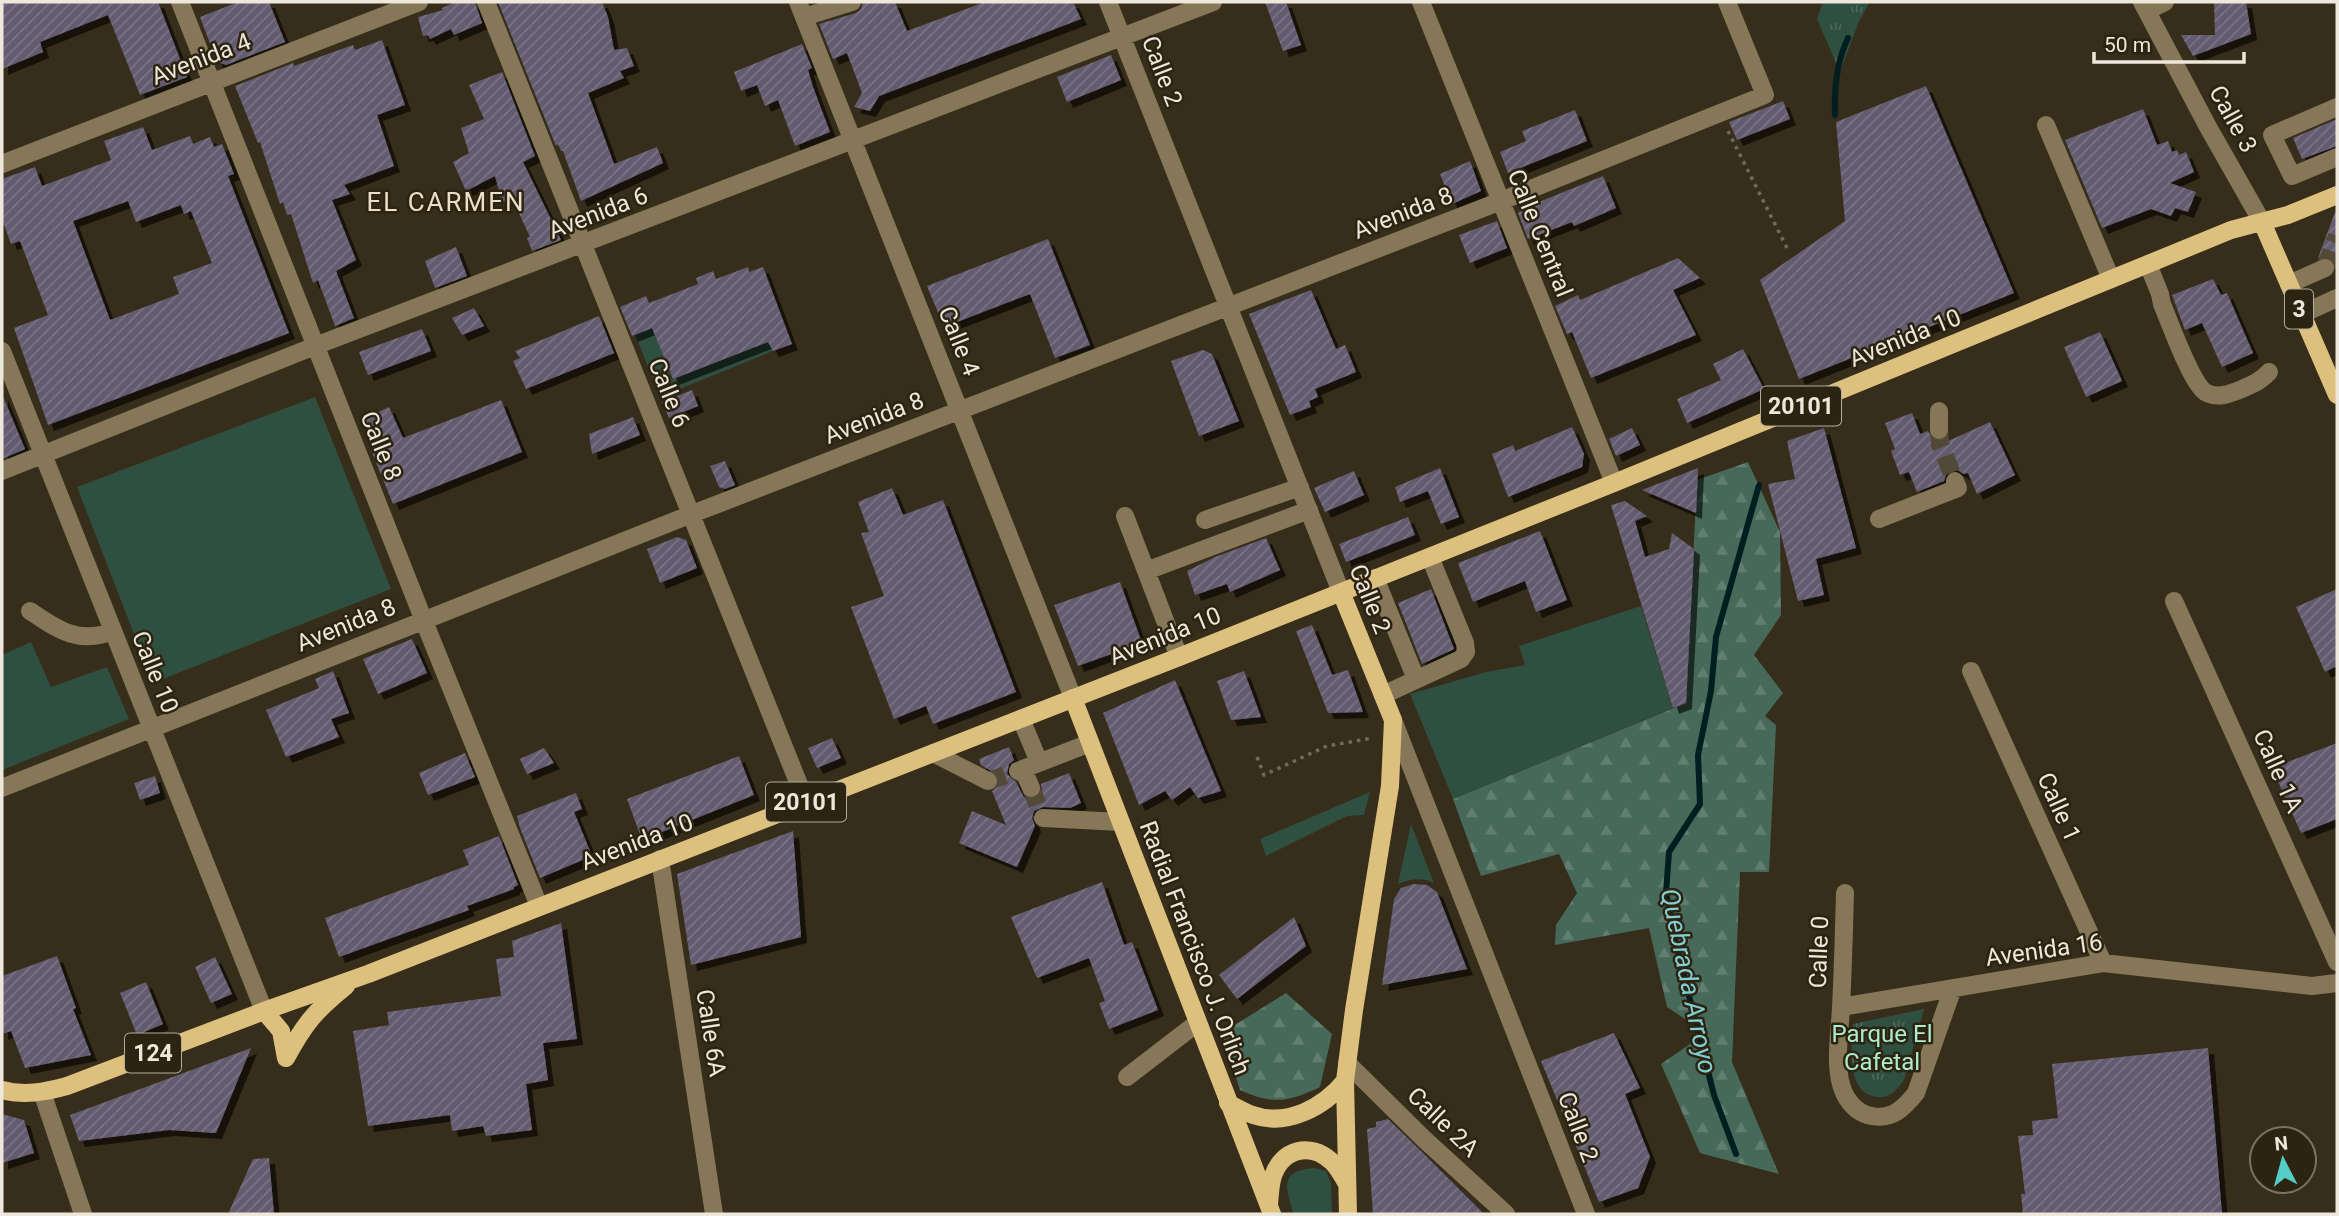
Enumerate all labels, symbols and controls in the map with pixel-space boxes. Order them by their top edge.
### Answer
scale bar [2094,21,2244,65]
street label: Avenida 4 [147,27,255,91]
street label: Calle 2 [1136,32,1188,110]
text: 50 m [2104,33,2151,57]
street label: Calle 3 [2203,81,2263,157]
street label: Calle Central [1502,165,1578,301]
street label: Avenida 6 [544,181,652,245]
street label: Avenida 8 [1349,181,1457,245]
district label: EL CARMEN [366,187,526,217]
road number: 3 [2285,290,2313,328]
street label: Calle 4 [932,302,986,380]
street label: Avenida 10 [1845,303,1965,373]
street label: Calle 6 [642,354,696,432]
street label: Avenida 8 [820,386,928,450]
road number: 20101 [1761,386,1841,426]
street label: Calle 8 [354,407,408,485]
street label: Calle 2 [1343,560,1397,638]
street label: Avenida 8 [292,592,400,658]
street label: Avenida 10 [1105,601,1225,671]
street label: Calle 10 [126,627,184,717]
street label: Calle 1A [2247,725,2309,817]
street label: Calle 1 [2031,768,2087,846]
road number: 20101 [766,782,846,822]
street label: Avenida 10 [577,808,697,876]
street label: Radial Francisco J. Orlich [1134,817,1256,1079]
water label: Quebrada Arroyo [1655,886,1723,1076]
street label: Calle 0 [1804,915,1834,989]
street label: Avenida 16 [1984,928,2104,972]
street label: Calle 6A [690,987,732,1079]
park label: Parque El Cafetal [1831,1020,1933,1076]
road number: 124 [125,1034,181,1072]
street label: Calle 2A [1402,1081,1485,1163]
street label: Calle 2 [1552,1088,1604,1166]
north arrow [2248,1125,2318,1195]
text: N [2273,1131,2289,1156]

